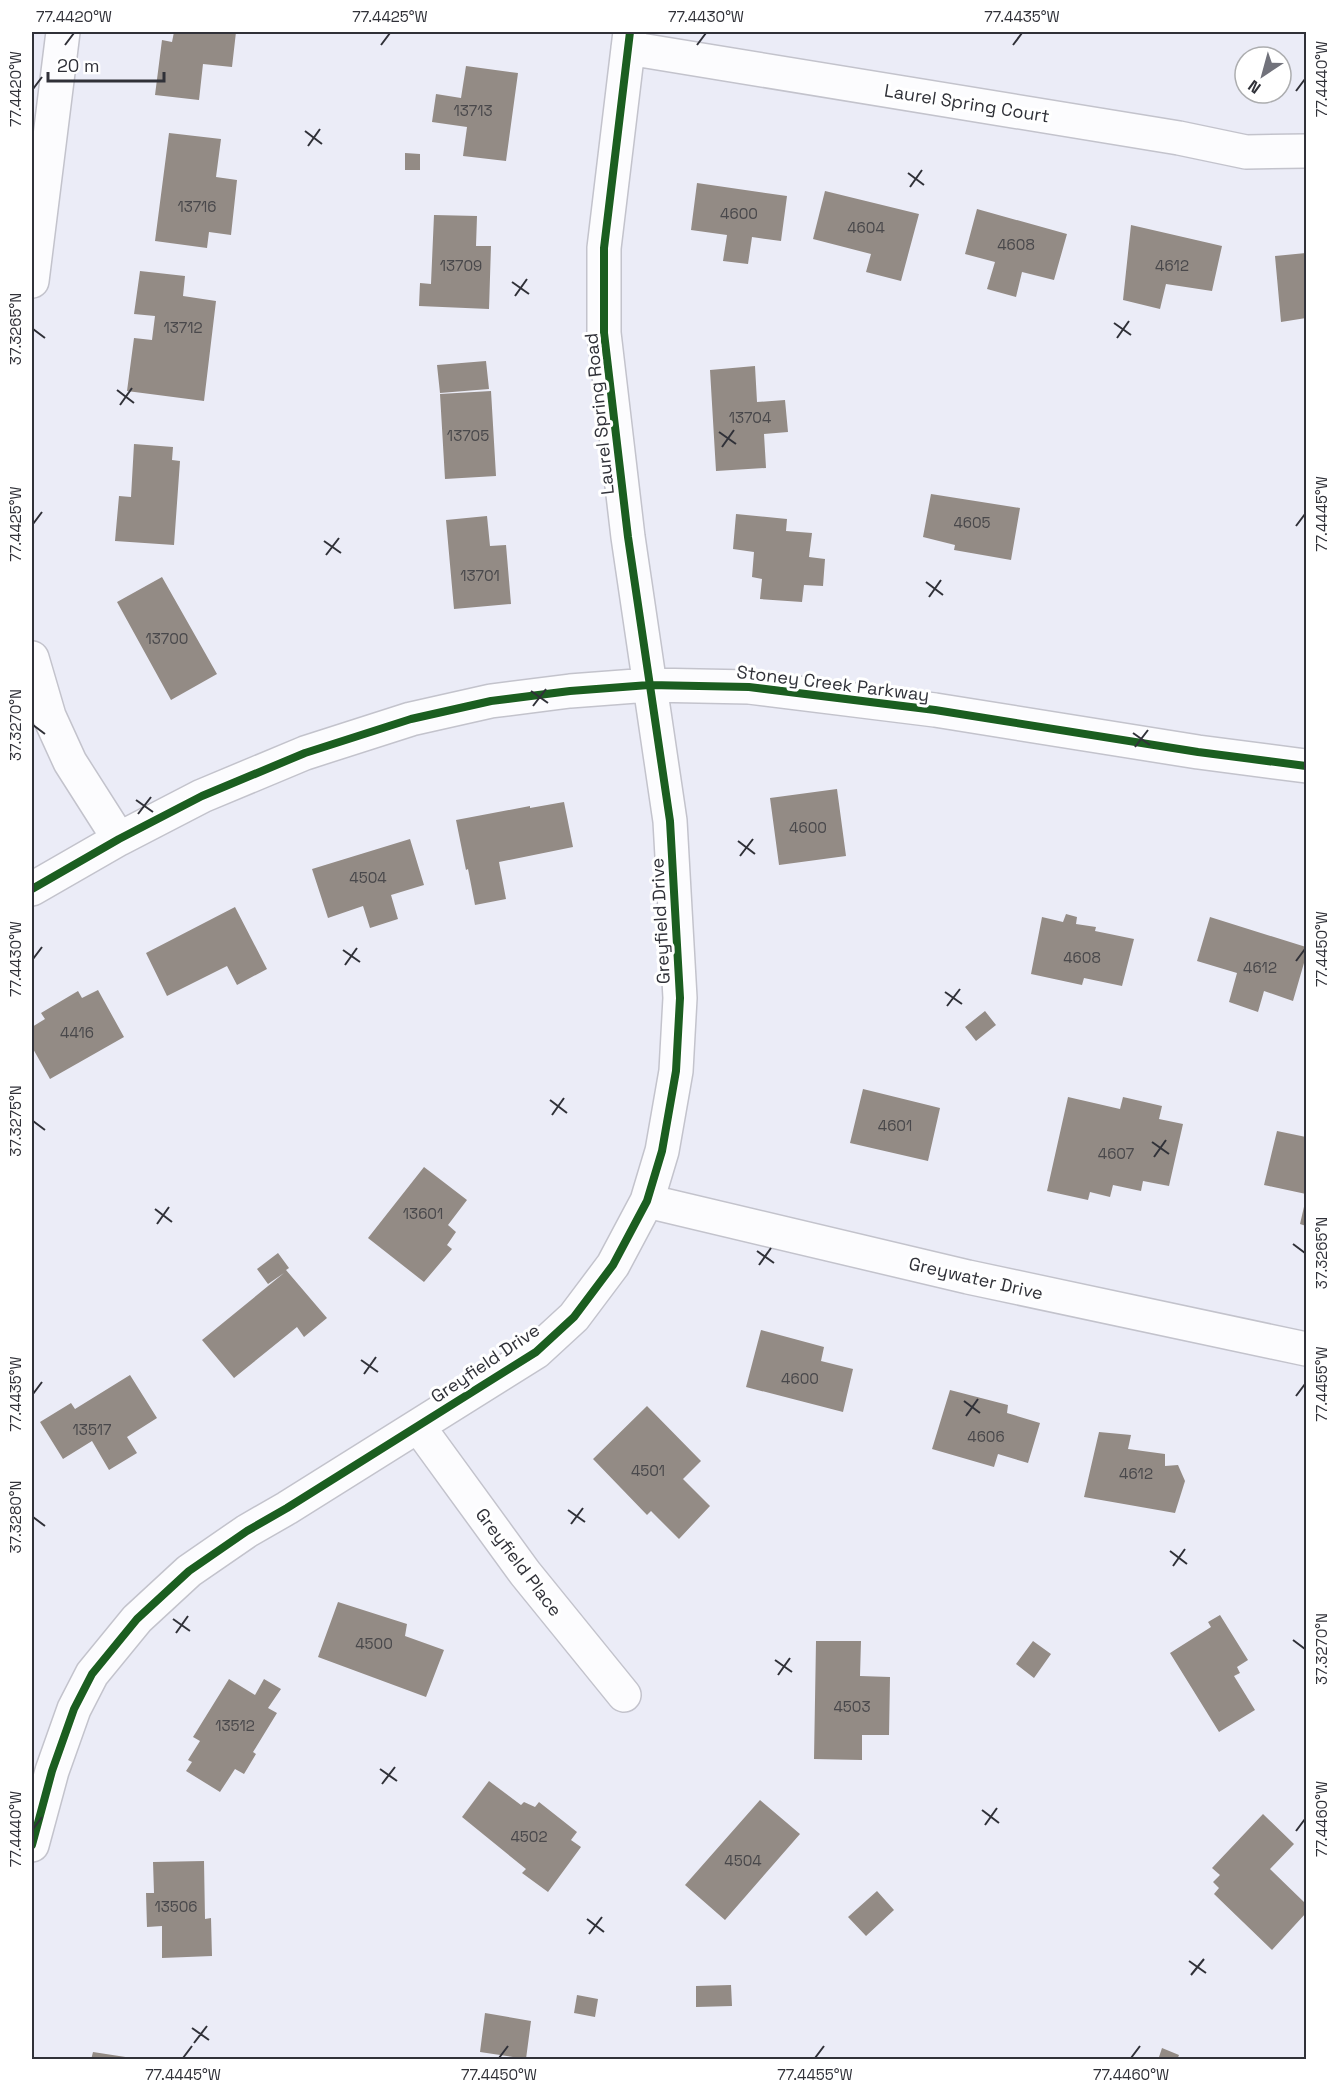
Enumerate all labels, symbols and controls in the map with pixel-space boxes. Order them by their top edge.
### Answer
text: 77.4420°W [36,7,112,26]
text: 77.4425°W [352,7,428,26]
text: 77.4430°W [668,7,744,26]
text: 77.4435°W [984,7,1060,26]
text: 77.4440°W [1312,41,1331,117]
scale bar [48,45,164,83]
north arrow [1233,45,1293,105]
text: 77.4420°W [6,51,25,127]
text: 20 m [57,54,100,77]
text: N [1244,75,1265,98]
street label: Laurel Spring Court [883,79,1051,127]
house number: 13713 [454,101,492,120]
house number: 13716 [177,197,217,216]
house number: 4600 [720,204,758,223]
house number: 4604 [847,218,885,237]
house number: 4608 [997,235,1035,254]
house number: 13709 [440,256,482,275]
house number: 4612 [1155,256,1189,275]
text: 37.3265°N [6,293,25,365]
house number: 13712 [164,318,202,337]
street label: Laurel Spring Road [579,332,619,496]
house number: 13704 [729,408,771,427]
house number: 13705 [447,426,489,445]
text: 77.4445°W [1312,476,1331,552]
text: 77.4425°W [6,486,25,562]
house number: 4605 [953,513,991,532]
house number: 13701 [460,566,500,585]
house number: 13700 [146,629,188,648]
street label: Stoney Creek Parkway [735,660,931,706]
text: 37.3270°N [6,689,25,761]
house number: 4600 [789,818,827,837]
street label: Greyfield Drive [645,857,675,985]
house number: 4504 [349,868,387,887]
text: 77.4450°W [1312,911,1331,987]
text: 77.4430°W [6,921,25,997]
house number: 4608 [1063,948,1101,967]
house number: 4612 [1243,958,1277,977]
house number: 4416 [60,1023,94,1042]
text: 37.3275°N [6,1085,25,1157]
house number: 4601 [878,1116,912,1135]
house number: 4607 [1098,1144,1134,1163]
house number: 13601 [403,1204,443,1223]
text: 37.3265°N [1312,1217,1331,1289]
street label: Greywater Drive [907,1251,1045,1305]
street label: Greyfield Drive [426,1318,544,1408]
text: 77.4455°W [1312,1346,1331,1422]
text: 77.4435°W [6,1356,25,1432]
house number: 4600 [781,1369,819,1388]
house number: 13517 [73,1420,111,1439]
house number: 4606 [967,1427,1005,1446]
house number: 4501 [631,1461,665,1480]
house number: 4612 [1119,1464,1153,1483]
text: 37.3280°N [6,1480,25,1554]
street label: Greyfield Place [471,1503,567,1621]
text: 37.3270°N [1312,1613,1331,1685]
house number: 4500 [355,1634,393,1653]
house number: 4503 [833,1697,871,1716]
house number: 13512 [215,1716,255,1735]
text: 77.4460°W [1312,1781,1331,1857]
text: 77.4440°W [6,1791,25,1867]
house number: 4502 [510,1827,548,1846]
house number: 4504 [724,1851,762,1870]
house number: 13506 [154,1897,198,1916]
text: 77.4445°W [145,2065,221,2084]
text: 77.4450°W [461,2065,537,2084]
text: 77.4455°W [777,2065,853,2084]
text: 77.4460°W [1093,2065,1169,2084]

